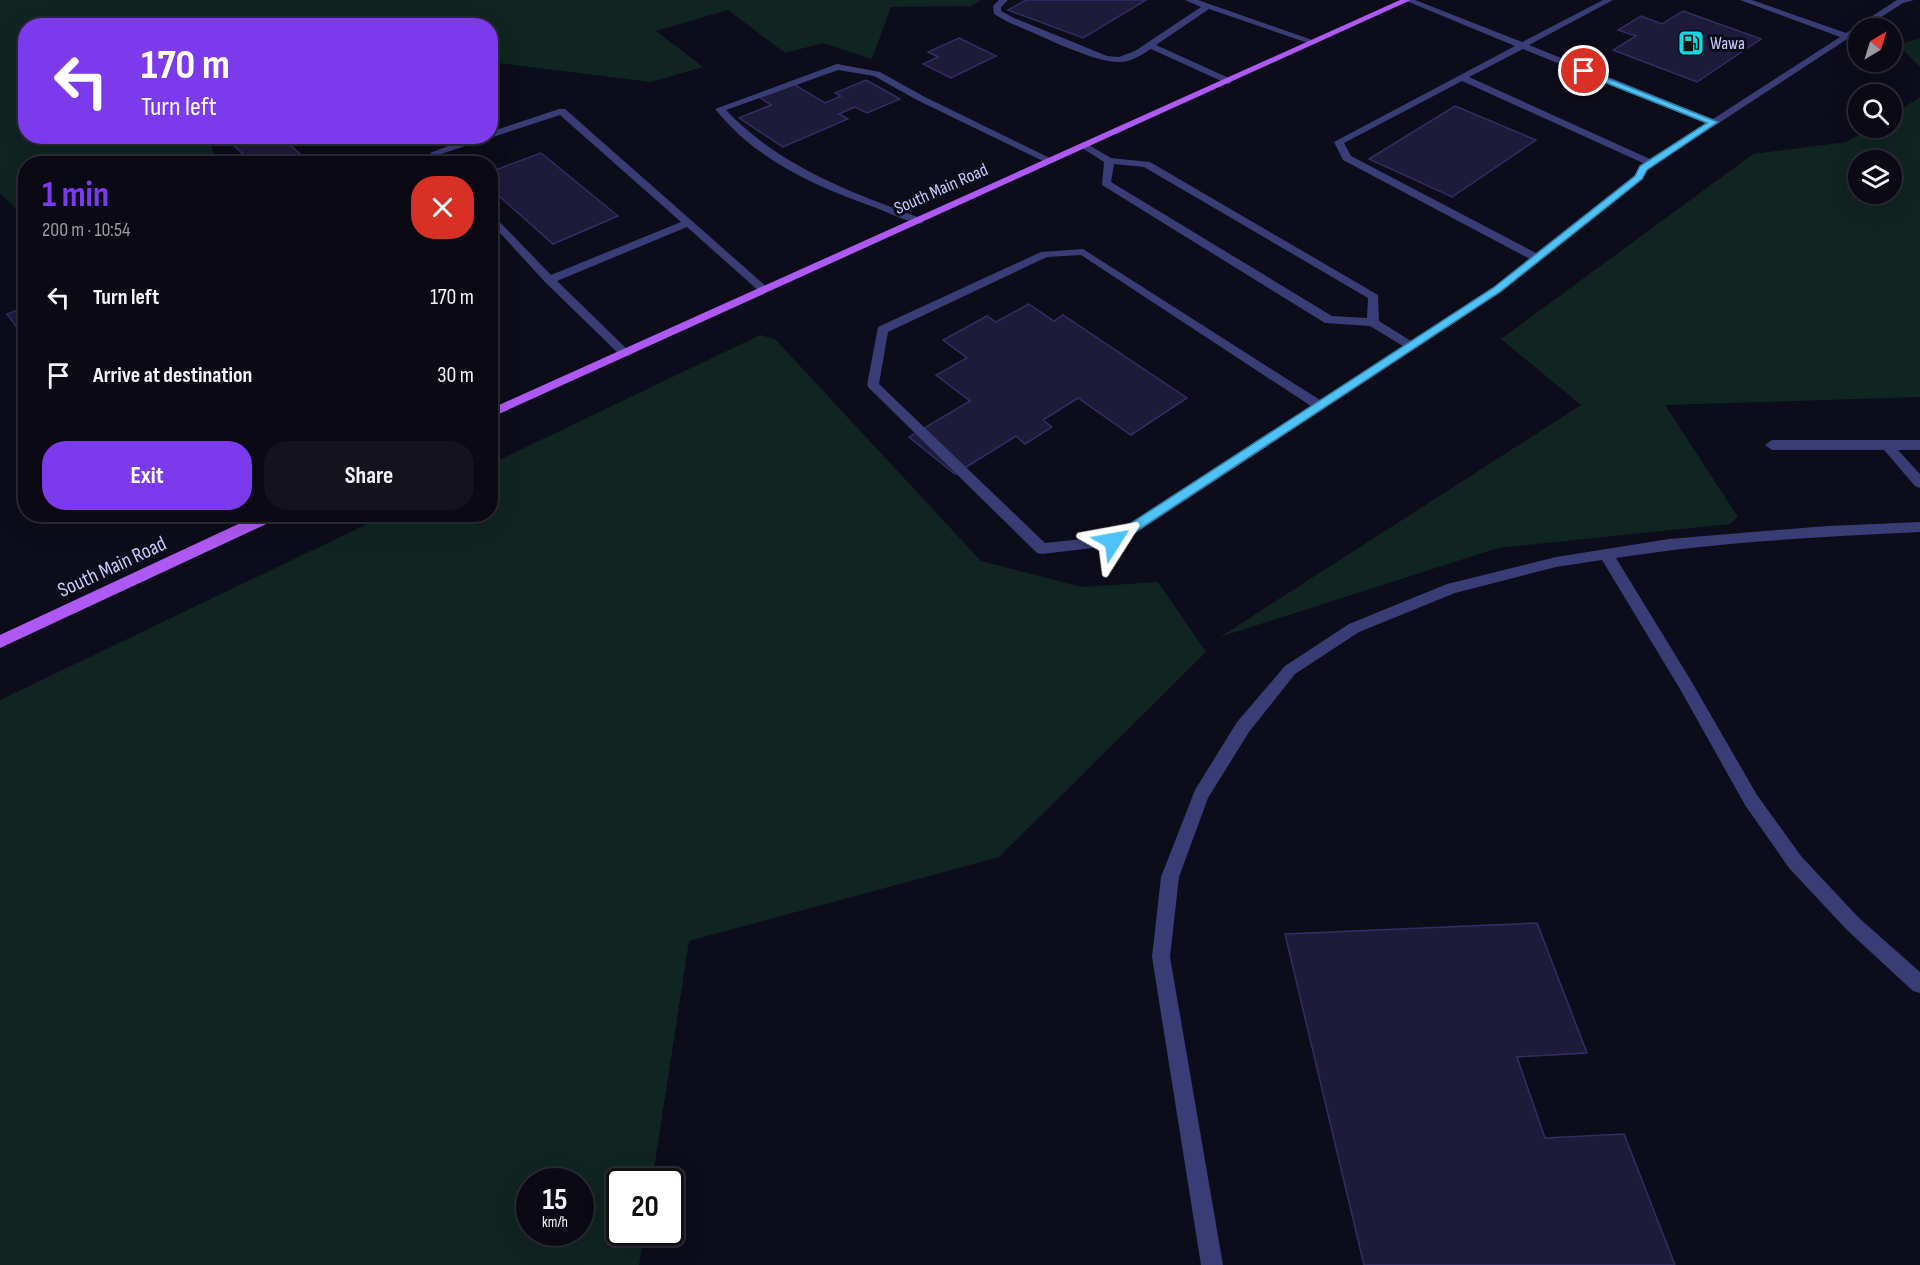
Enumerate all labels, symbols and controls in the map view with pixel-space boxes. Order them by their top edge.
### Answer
north arrow [1848,18,1902,72]
map controls [1848,18,1902,204]
fuel station icon: Wawa [1676,28,1706,58]
place label: Wawa [1710,33,1745,54]
text: 170 m [141,40,230,91]
icon: left [42,42,120,120]
pin [1558,45,1609,96]
icon: arrive [1567,54,1600,87]
button: search [1848,84,1902,138]
text: Turn left [141,91,217,123]
button: layers [1848,150,1902,204]
street label: South Main Road [891,159,991,219]
text: 1 min [42,174,109,217]
button: close [411,176,474,239]
text: 200 m · 10:54 [42,218,130,242]
icon: left [42,281,75,314]
text: Turn left [93,284,159,311]
text: 170 m [430,284,474,311]
icon: arrive [42,359,75,392]
text: Arrive at destination [93,362,252,389]
text: 30 m [437,362,474,389]
button: Exit [42,441,252,510]
button: Share [264,441,474,510]
position arrow [1081,509,1145,573]
street label: South Main Road [54,531,170,603]
speed limit sign: 20 [606,1168,684,1246]
text: 15 [543,1182,568,1218]
text: km/h [542,1213,568,1232]

